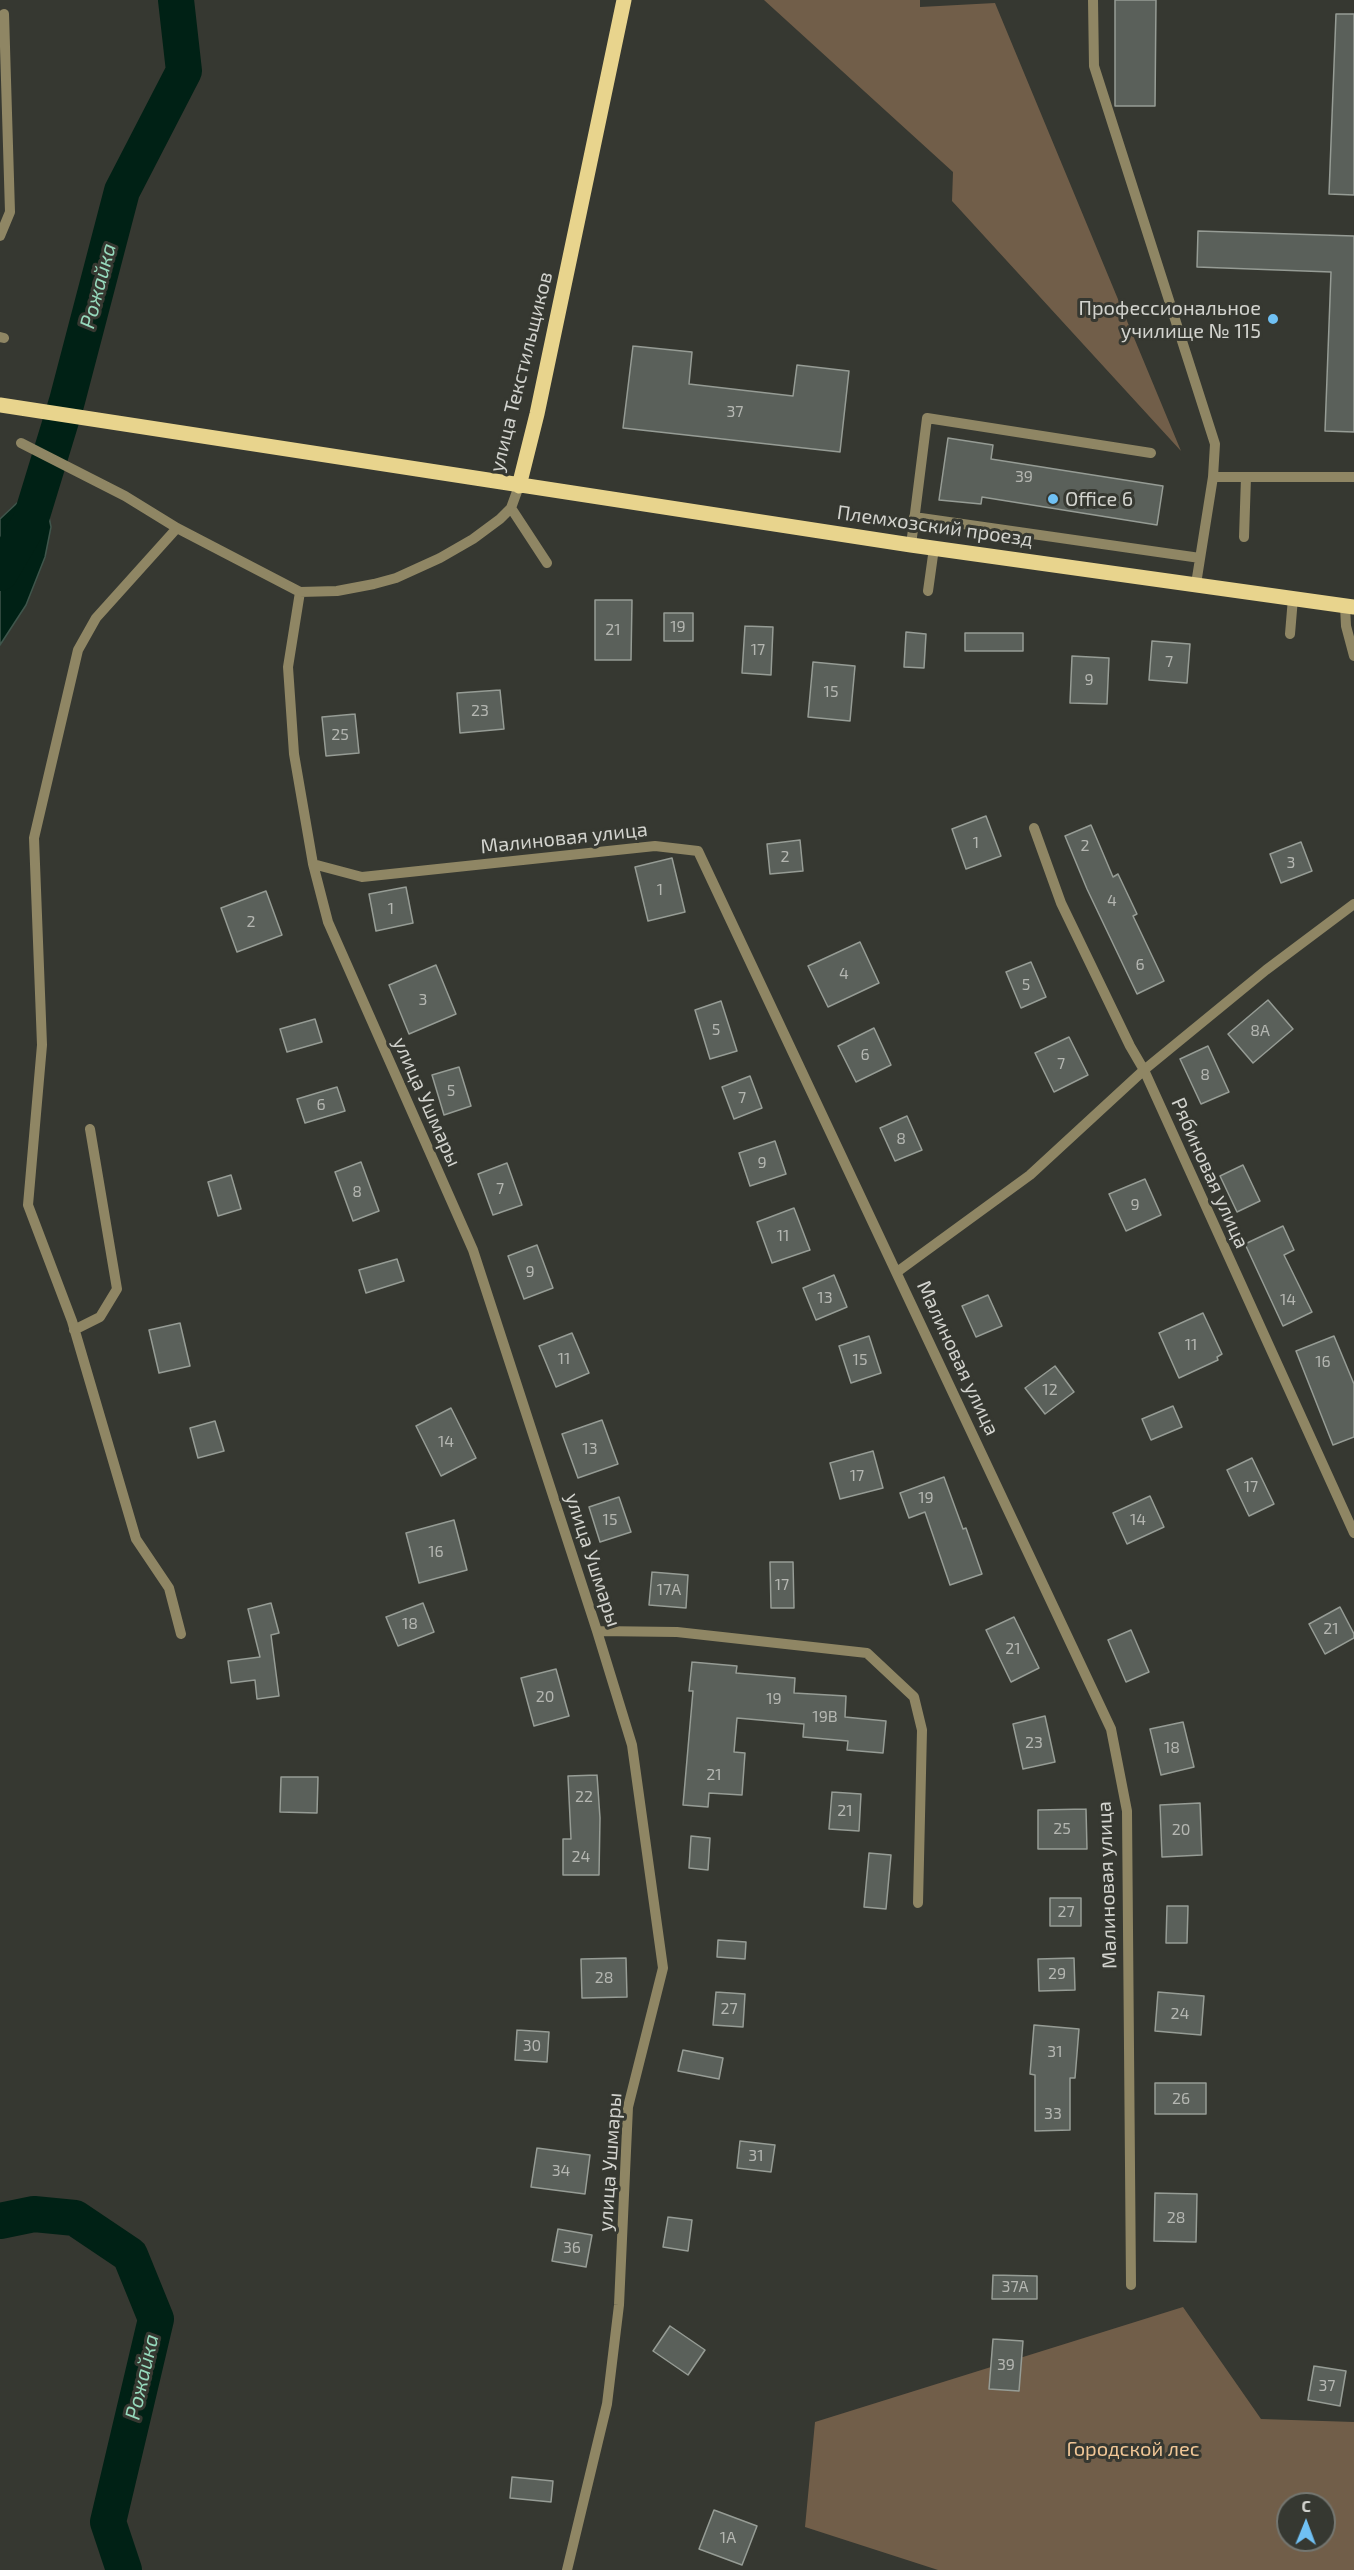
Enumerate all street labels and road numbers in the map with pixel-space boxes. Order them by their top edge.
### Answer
street label: улица Текстильщиков [484,269,558,475]
street label: Племхозский проезд [836,500,1034,552]
street label: Малиновая улица [479,817,649,859]
street label: улица Ушмары [388,1034,466,1170]
street label: Рябиновая улица [1166,1094,1254,1252]
street label: Малиновая улица [912,1277,1004,1439]
street label: улица Ушмары [560,1490,626,1630]
street label: Малиновая улица [1092,1801,1122,1969]
street label: улица Ушмары [593,2092,627,2232]

